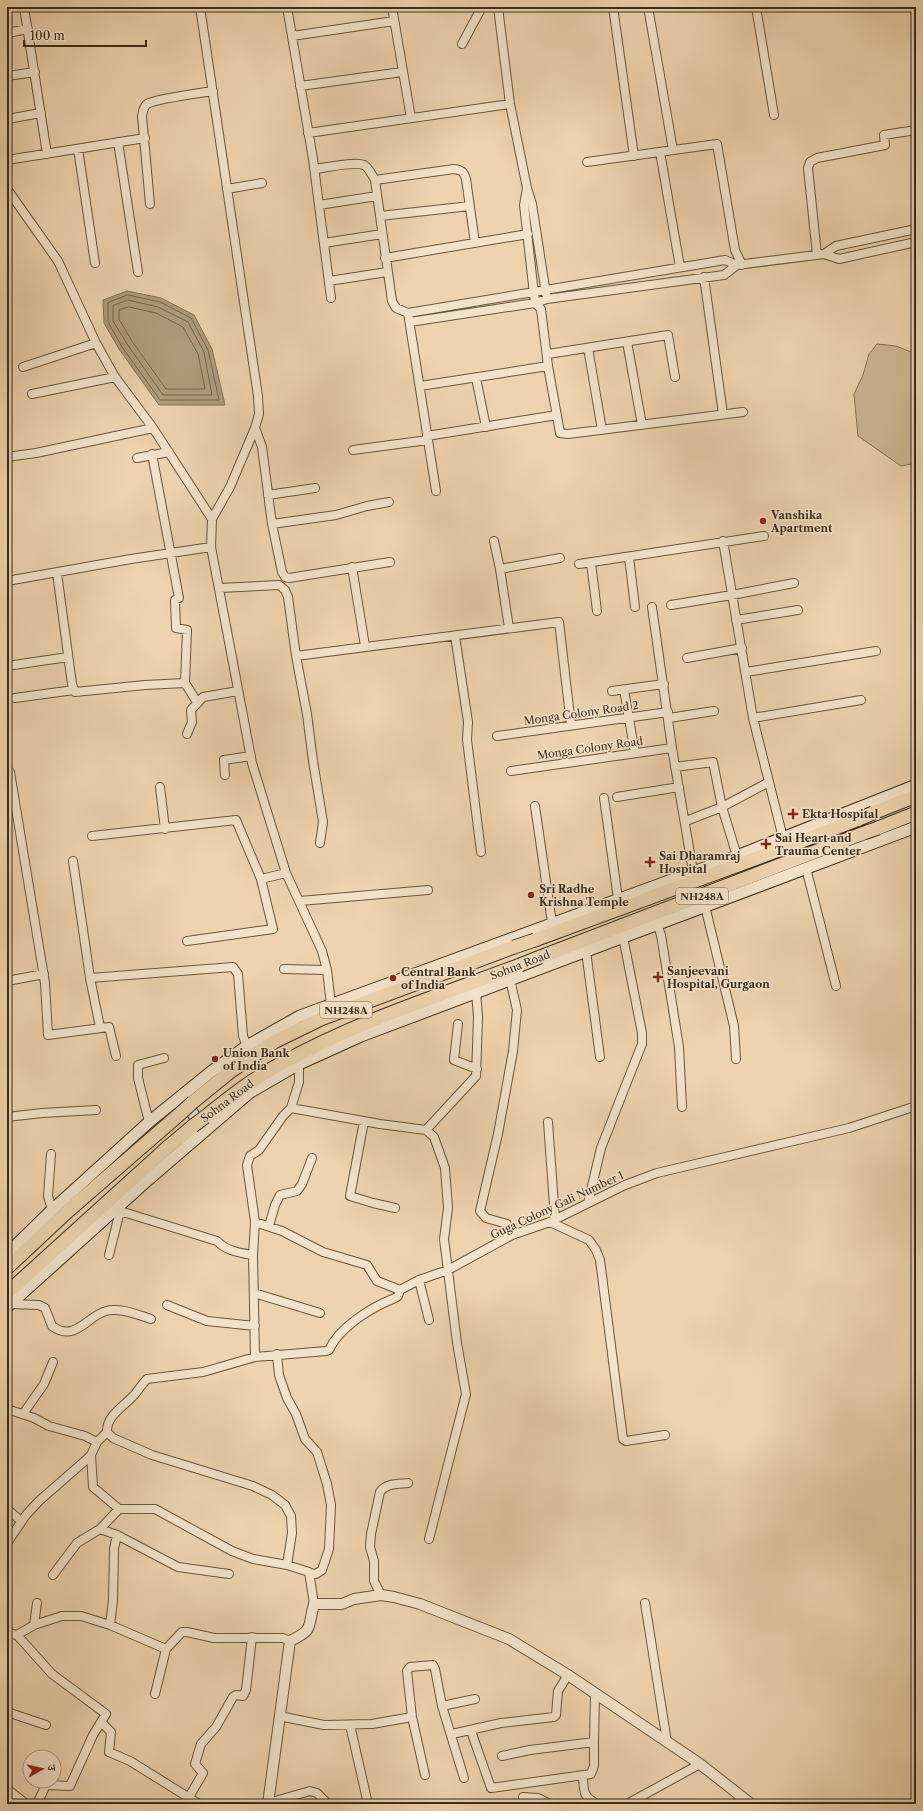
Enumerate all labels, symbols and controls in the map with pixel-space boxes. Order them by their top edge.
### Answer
scale bar [24,22,146,48]
text: 100 m [30,28,65,43]
place label: Vanshika Apartment [770,508,833,535]
marker: Vanshika Apartment [758,516,768,526]
street label: Monga Colony Road 2 [523,698,639,728]
street label: Monga Colony Road [536,734,644,762]
place label: Ekta Hospital [802,807,878,821]
marker: Ekta Hospital [787,808,799,820]
place label: Sai Heart and Trauma Center [775,831,862,858]
marker: Sai Heart and Trauma Center [760,838,772,850]
place label: Sai Dharamraj Hospital [659,849,740,876]
marker: Sai Dharamraj Hospital [644,856,656,868]
place label: Sri Radhe Krishna Temple [539,882,629,909]
road number: NH248A [676,888,728,904]
marker: Sri Radhe Krishna Temple [526,890,536,900]
street label: Sohna Road [488,947,552,983]
place label: Sanjeevani Hospital, Gurgaon [667,964,770,991]
place label: Central Bank of India [401,965,477,992]
marker: Sanjeevani Hospital, Gurgaon [652,971,664,983]
marker: Central Bank of India [388,973,398,983]
road number: NH248A [320,1002,372,1018]
place label: Union Bank of India [223,1046,290,1073]
marker: Union Bank of India [210,1054,220,1064]
street label: Sohna Road [198,1076,257,1126]
street label: Guga Colony Gali Number 1 [488,1168,626,1242]
north arrow [22,1749,62,1789]
text: उ [44,1763,59,1773]

